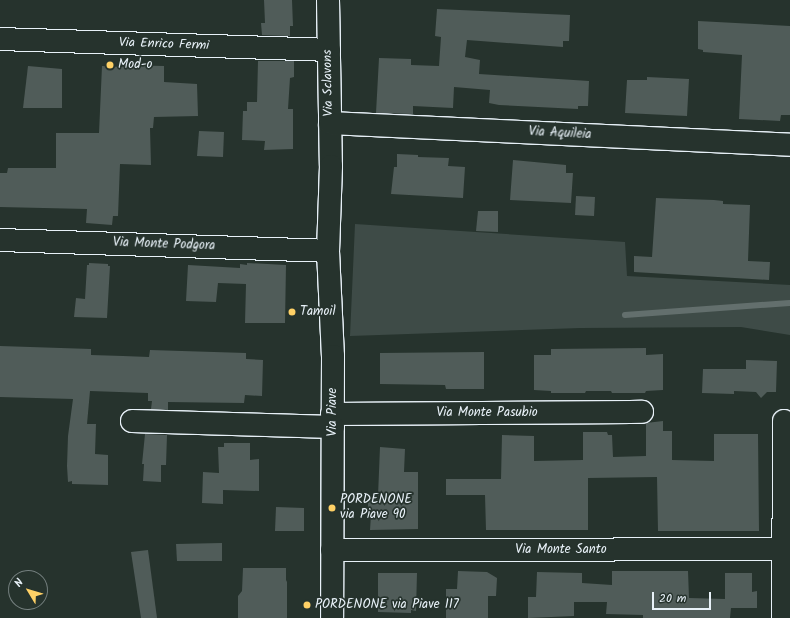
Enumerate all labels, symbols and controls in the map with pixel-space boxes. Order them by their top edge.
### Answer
street label: Via Enrico Fermi [118,36,210,54]
street label: Via Sclavons [321,49,337,117]
place label: Mod-o [118,57,152,73]
marker: Mod-o [105,60,115,70]
street label: Via Aquileia [528,125,592,143]
street label: Via Monte Podgora [113,235,215,255]
place label: Tamoil [300,304,336,320]
marker: Tamoil [287,307,297,317]
street label: Via Piave [325,388,341,436]
street label: Via Monte Pasubio [436,405,538,421]
place label: PORDENONE via Piave 90 [340,493,412,524]
marker: PORDENONE via Piave 90 [327,503,337,513]
street label: Via Monte Santo [515,542,607,558]
north arrow [8,570,48,610]
text: N [10,575,29,592]
scale bar [654,584,713,610]
text: 20 m [659,589,686,608]
place label: PORDENONE via Piave 117 [315,597,459,613]
marker: PORDENONE via Piave 117 [302,600,312,610]

